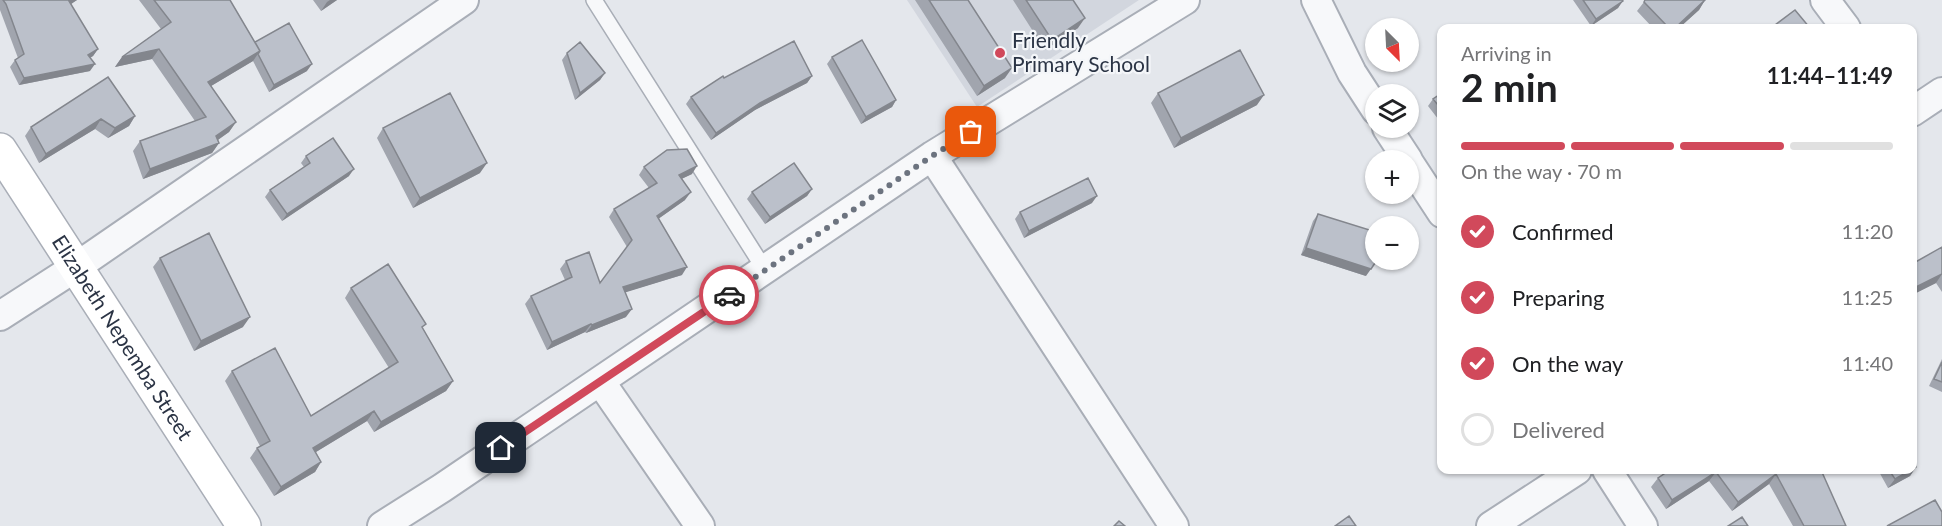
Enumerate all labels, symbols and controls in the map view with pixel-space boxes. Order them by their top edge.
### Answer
north arrow [1365,18,1419,72]
map controls [1365,18,1419,270]
place label: Friendly Primary School [1012,27,1150,76]
text: Arriving in [1461,41,1552,65]
marker: Friendly Primary School [993,46,1007,60]
text: 11:44–11:49 [1767,62,1893,89]
text: 2 min [1461,64,1558,110]
button: layers [1365,84,1419,138]
pin [945,106,996,157]
icon: bag [954,115,987,148]
button: + [1365,150,1419,204]
text: On the way · 70 m [1461,159,1622,183]
icon: check [1461,215,1494,248]
button: − [1365,216,1419,270]
text: Confirmed [1512,218,1614,245]
text: 11:20 [1842,219,1893,243]
street label: Elizabeth Nepemba Street [48,230,199,445]
courier [699,265,759,325]
icon: car [713,279,746,312]
icon: check [1461,281,1494,314]
text: Preparing [1512,284,1604,311]
text: 11:25 [1842,285,1893,309]
icon: check [1461,347,1494,380]
text: On the way [1512,350,1623,377]
text: 11:40 [1842,351,1893,375]
text: Delivered [1512,416,1605,443]
pin [475,422,526,473]
icon: home [484,431,517,464]

